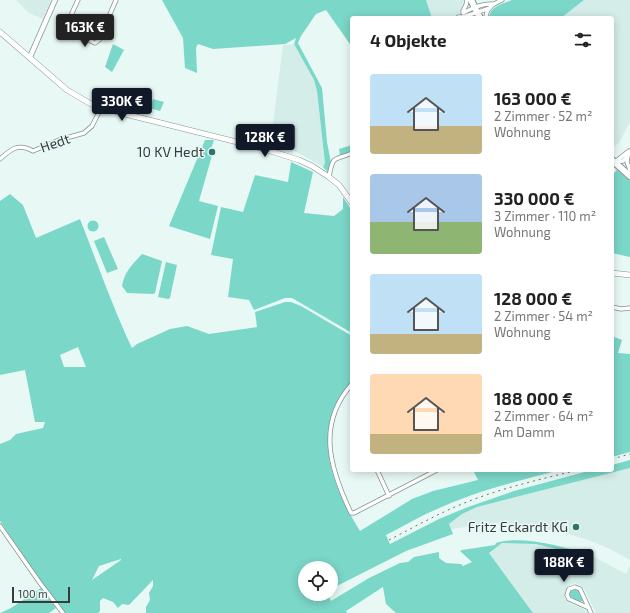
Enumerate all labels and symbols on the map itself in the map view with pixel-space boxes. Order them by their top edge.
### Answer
pin: 163K € [52,14,118,48]
pin: 330K € [89,88,155,122]
pin: 128K € [232,124,298,158]
street label: Hedt [38,130,72,155]
place label: 10 KV Hedt [137,143,204,160]
marker: 10 KV Hedt [207,147,217,157]
place label: Fritz Eckardt KG [468,518,568,535]
marker: Fritz Eckardt KG [571,522,581,532]
pin: 188K € [531,549,597,583]
scale bar [12,585,70,604]

